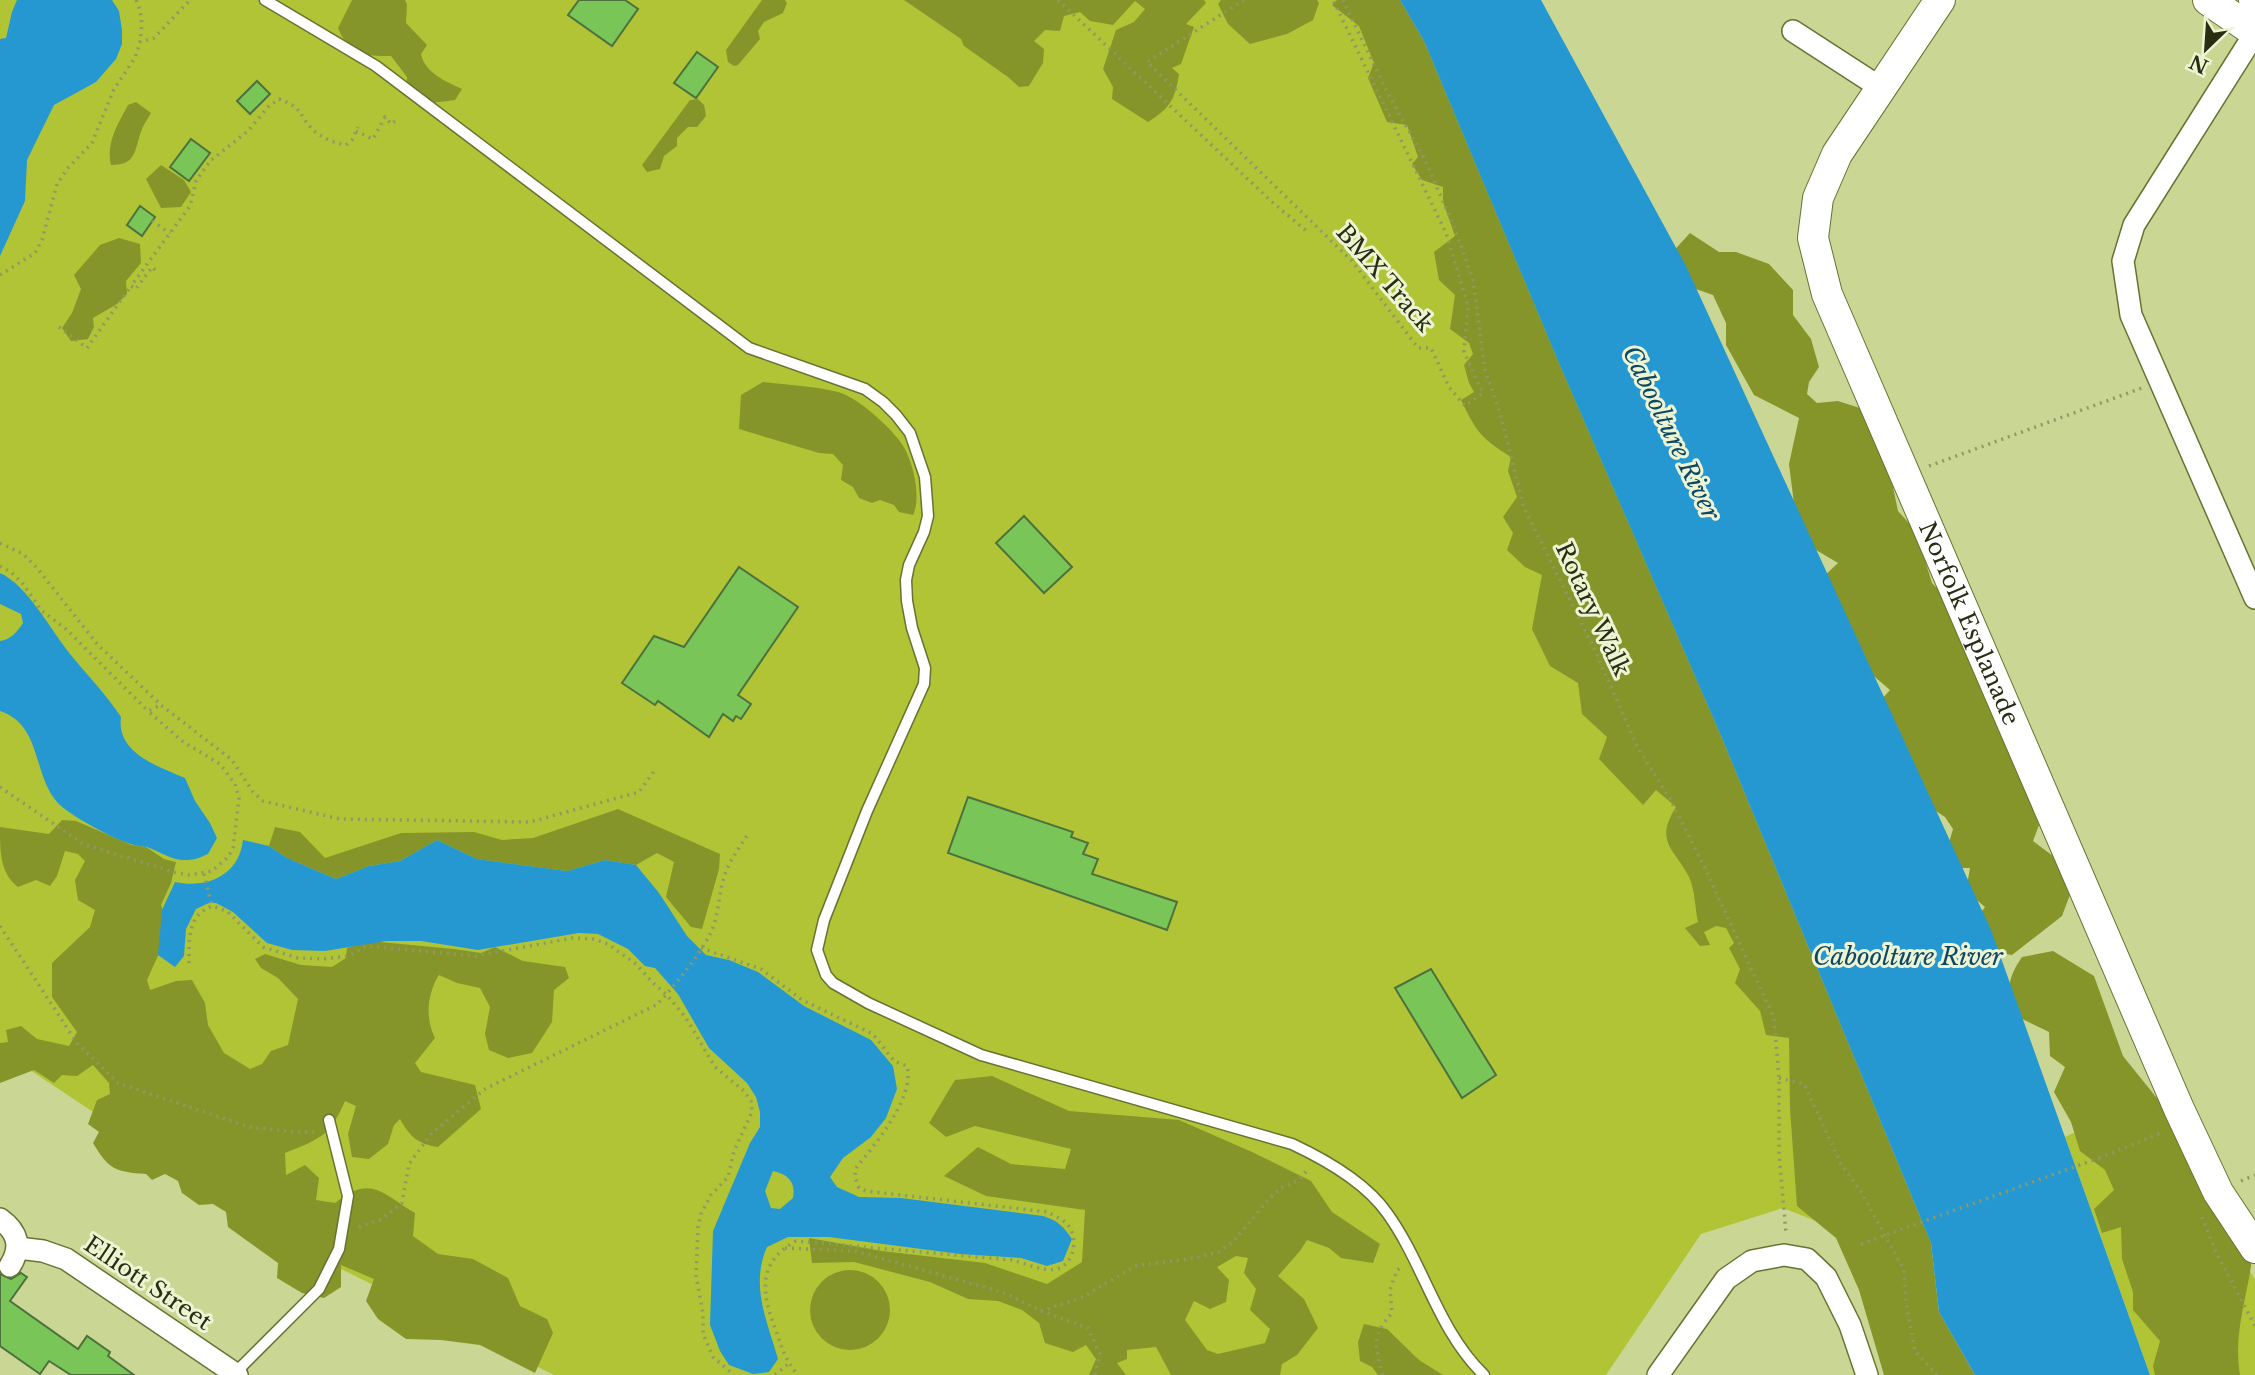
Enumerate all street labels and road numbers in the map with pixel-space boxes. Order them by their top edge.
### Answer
street label: BMX Track [1331,218,1440,338]
street label: Norfolk Esplanade [1913,517,2025,729]
street label: Rotary Walk [1550,538,1637,681]
street label: Elliott Street [79,1230,217,1336]

